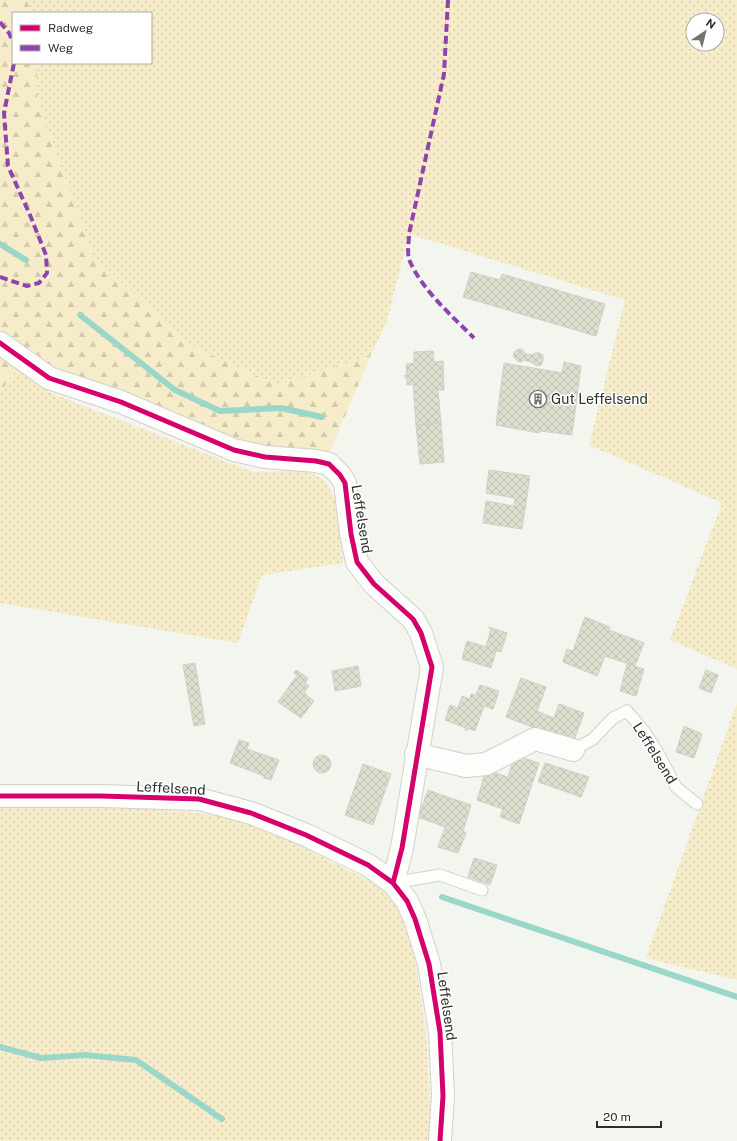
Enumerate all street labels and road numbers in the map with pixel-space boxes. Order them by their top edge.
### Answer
street label: Leffelsend [349,483,375,555]
street label: Leffelsend [630,719,680,787]
street label: Leffelsend [136,778,206,798]
street label: Leffelsend [434,970,460,1042]

